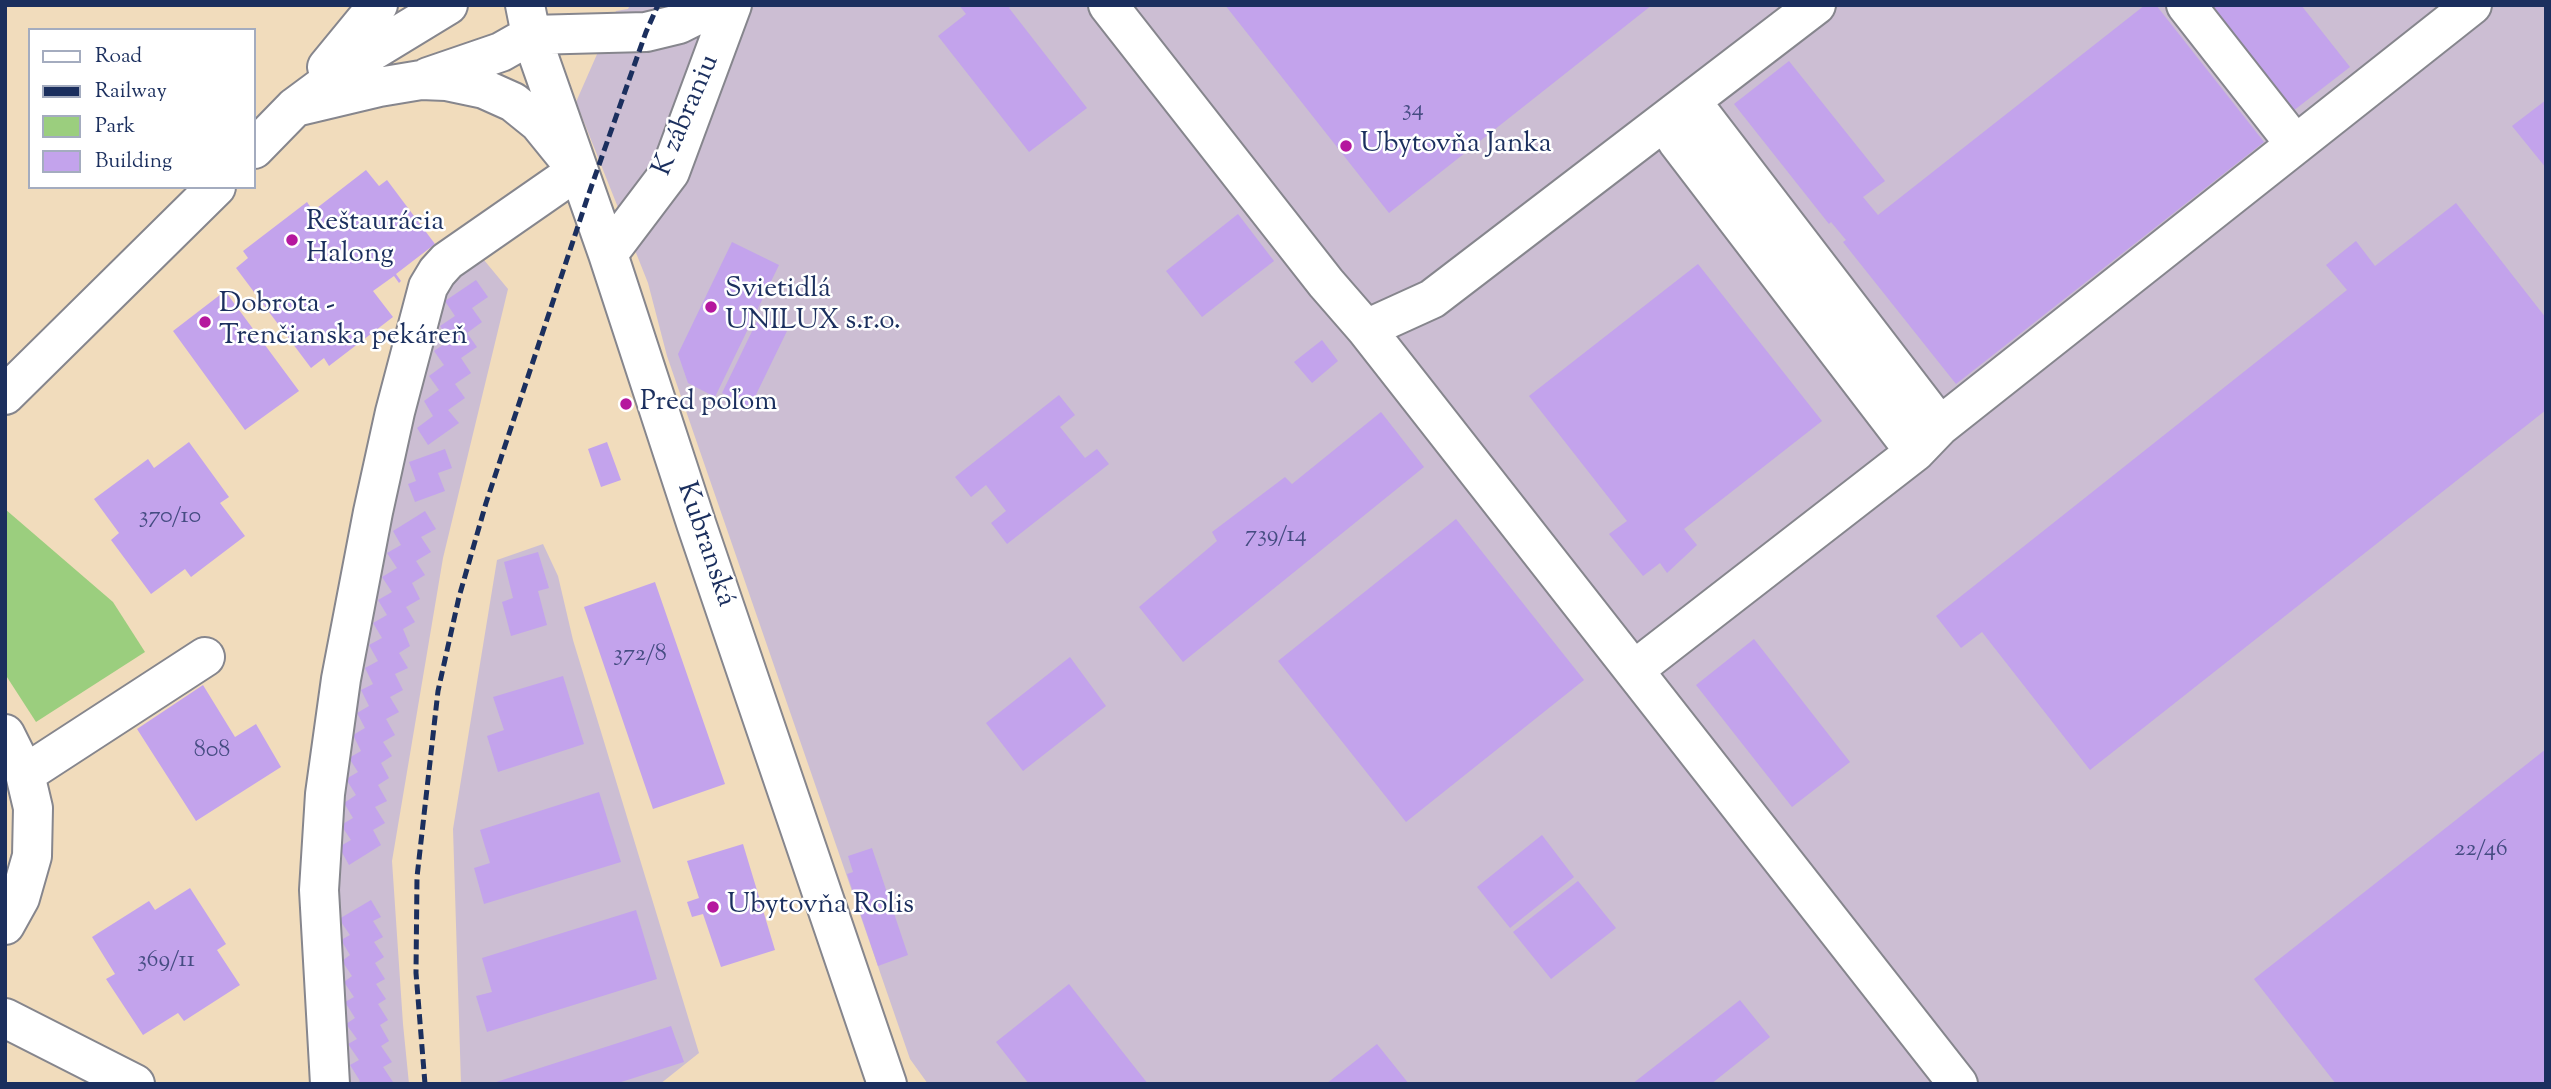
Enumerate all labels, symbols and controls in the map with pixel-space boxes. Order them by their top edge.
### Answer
legend [28,28,256,189]
text: Road [95,42,142,72]
street label: K zábraniu [647,50,729,182]
text: Railway [95,77,167,107]
house number: 34 [1402,97,1424,125]
text: Park [95,112,135,142]
place label: Ubytovňa Janka [1360,129,1552,163]
marker: Ubytovňa Janka [1338,138,1354,154]
text: Building [95,147,172,177]
place label: Reštaurácia Halong [306,207,444,273]
marker: Reštaurácia Halong [284,232,300,248]
place label: Svietidlá UNILUX s.r.o. [725,274,901,340]
place label: Dobrota - Trenčianska pekáreň [219,289,468,355]
marker: Svietidlá UNILUX s.r.o. [703,299,719,315]
marker: Dobrota - Trenčianska pekáreň [197,314,213,330]
place label: Pred poľom [640,387,777,421]
marker: Pred poľom [618,396,634,412]
street label: Kubranská [667,478,741,612]
house number: 370/10 [139,504,201,532]
house number: 739/14 [1245,523,1307,551]
house number: 372/8 [613,642,667,670]
house number: 808 [194,738,230,766]
house number: 22/46 [2454,837,2508,865]
place label: Ubytovňa Rolis [727,890,914,924]
marker: Ubytovňa Rolis [705,899,721,915]
house number: 369/11 [137,948,195,976]

